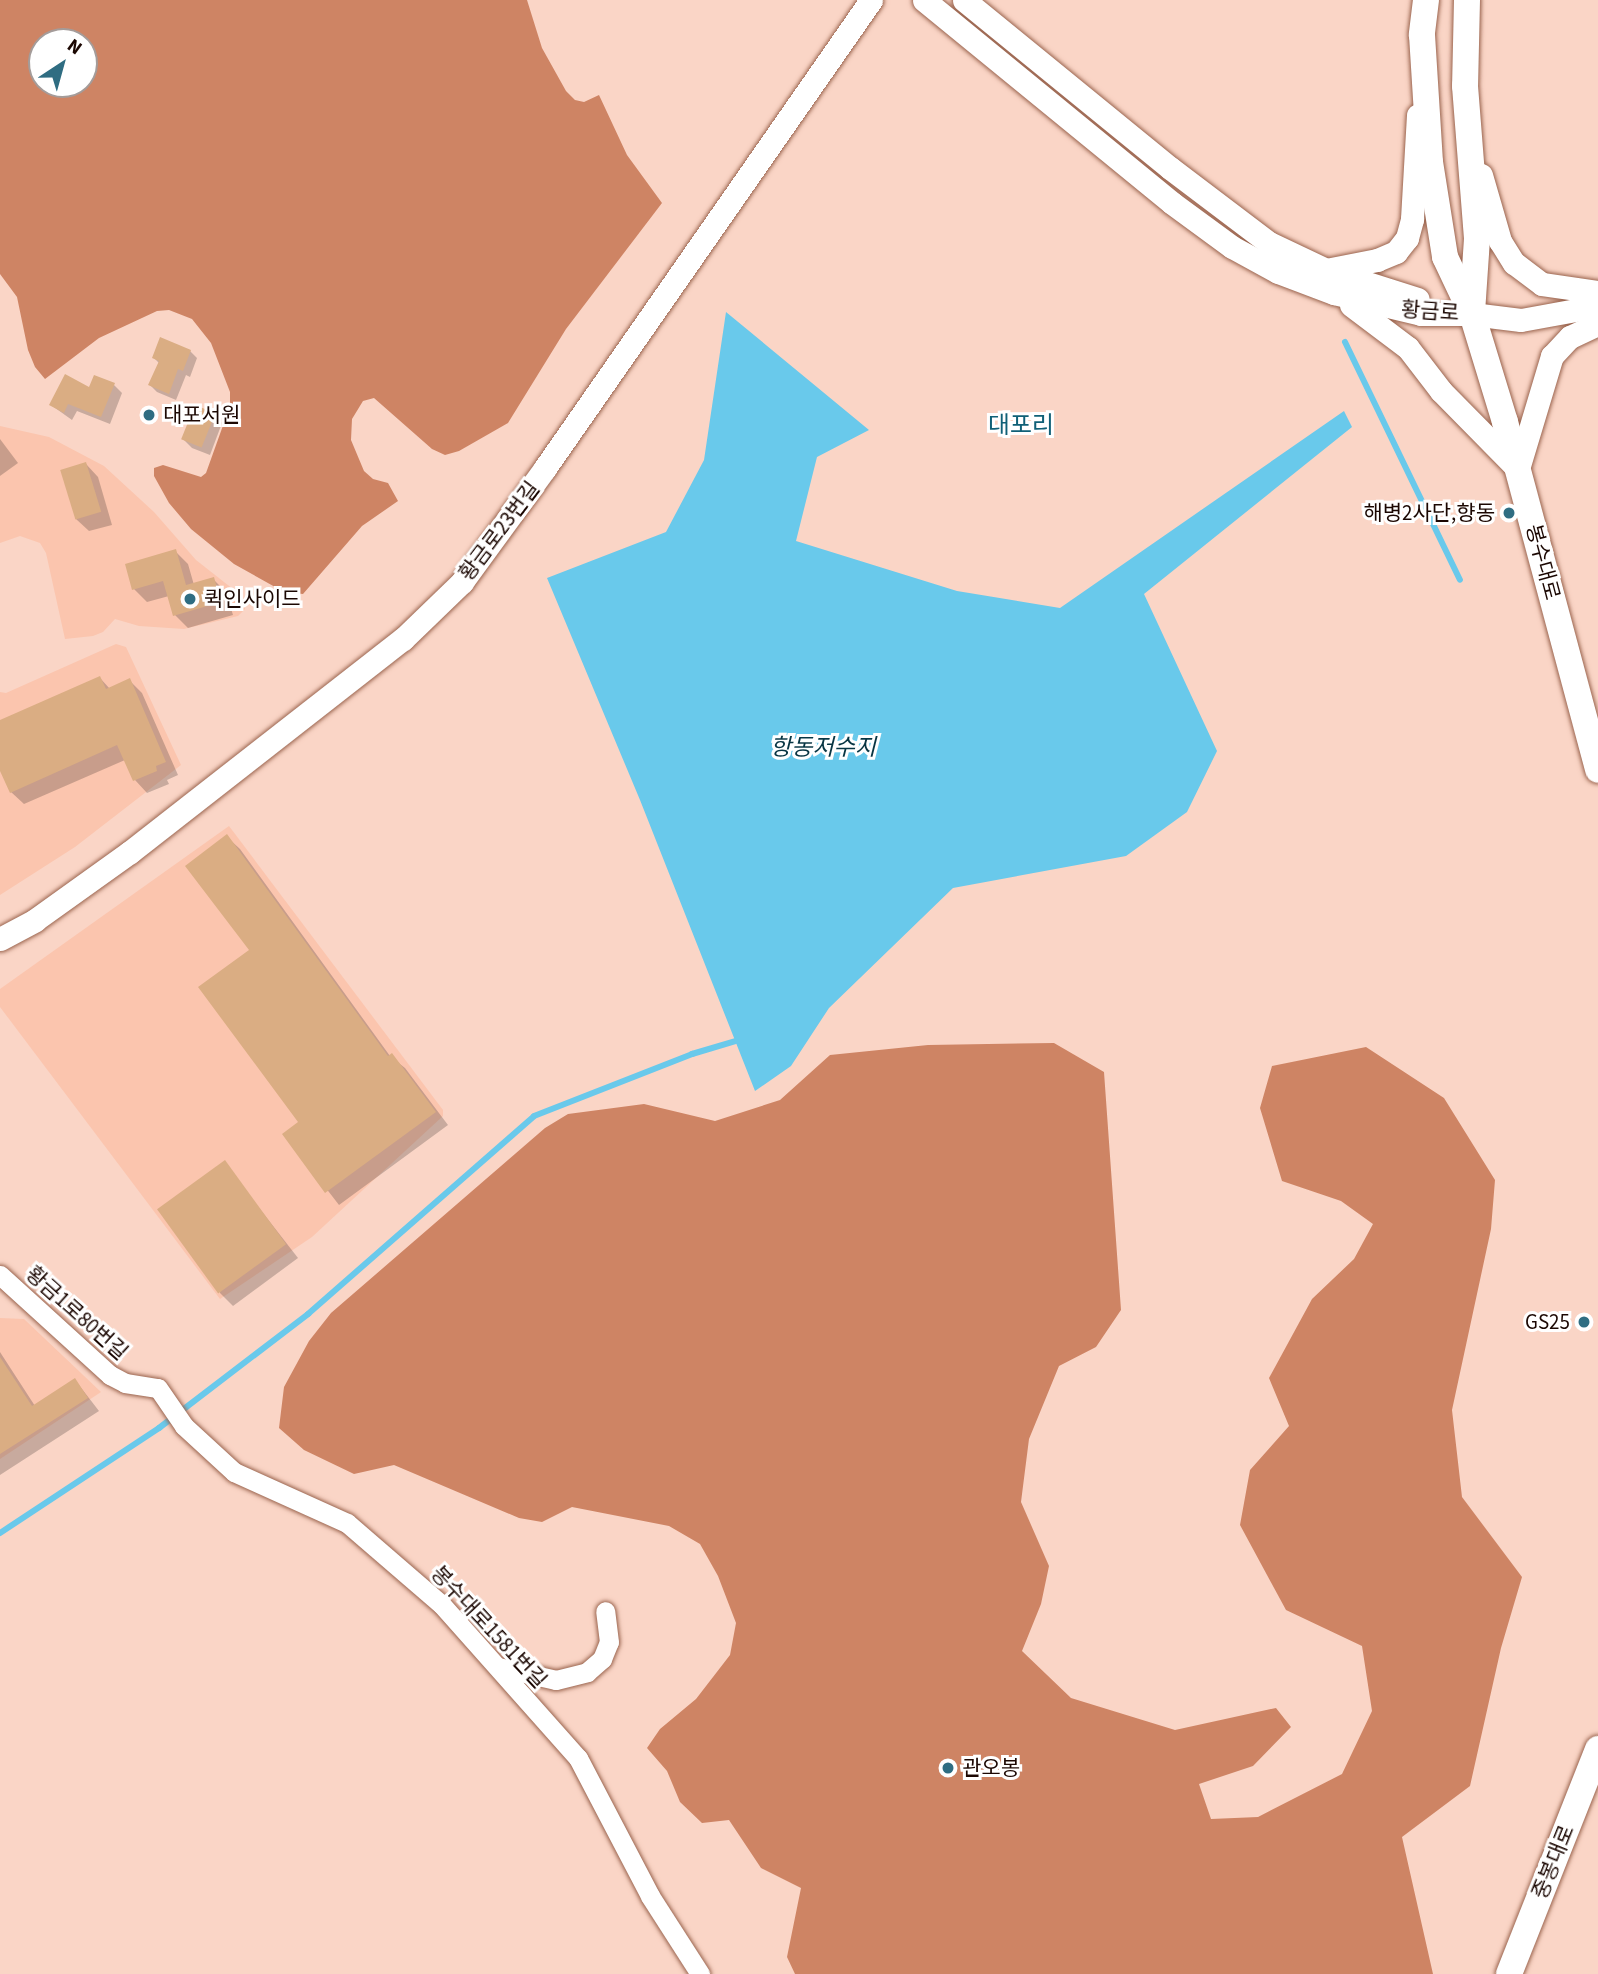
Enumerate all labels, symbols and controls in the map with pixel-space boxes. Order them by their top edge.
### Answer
north arrow [28,28,98,98]
text: N [61,33,88,62]
street label: 황금로 [1400,296,1460,326]
place label: 대포서원 [163,402,240,428]
marker: 대포서원 [141,407,157,423]
district label: 대포리 [988,412,1054,440]
street label: 황금로23번길 [454,477,544,585]
place label: 해병2사단,향동 [1363,500,1495,526]
marker: 해병2사단,향동 [1501,505,1517,521]
street label: 봉수대로 [1521,521,1565,603]
place label: 퀵인사이드 [204,586,301,612]
marker: 퀵인사이드 [182,591,198,607]
water label: 항동저수지 [770,734,876,762]
street label: 황금1로80번길 [21,1261,133,1365]
place label: GS25 [1525,1309,1570,1335]
marker: GS25 [1576,1314,1592,1330]
street label: 봉수대로1581번길 [426,1561,552,1693]
place label: 관오봉 [962,1755,1020,1781]
marker: 관오봉 [940,1760,956,1776]
street label: 중봉대로 [1527,1821,1579,1903]

